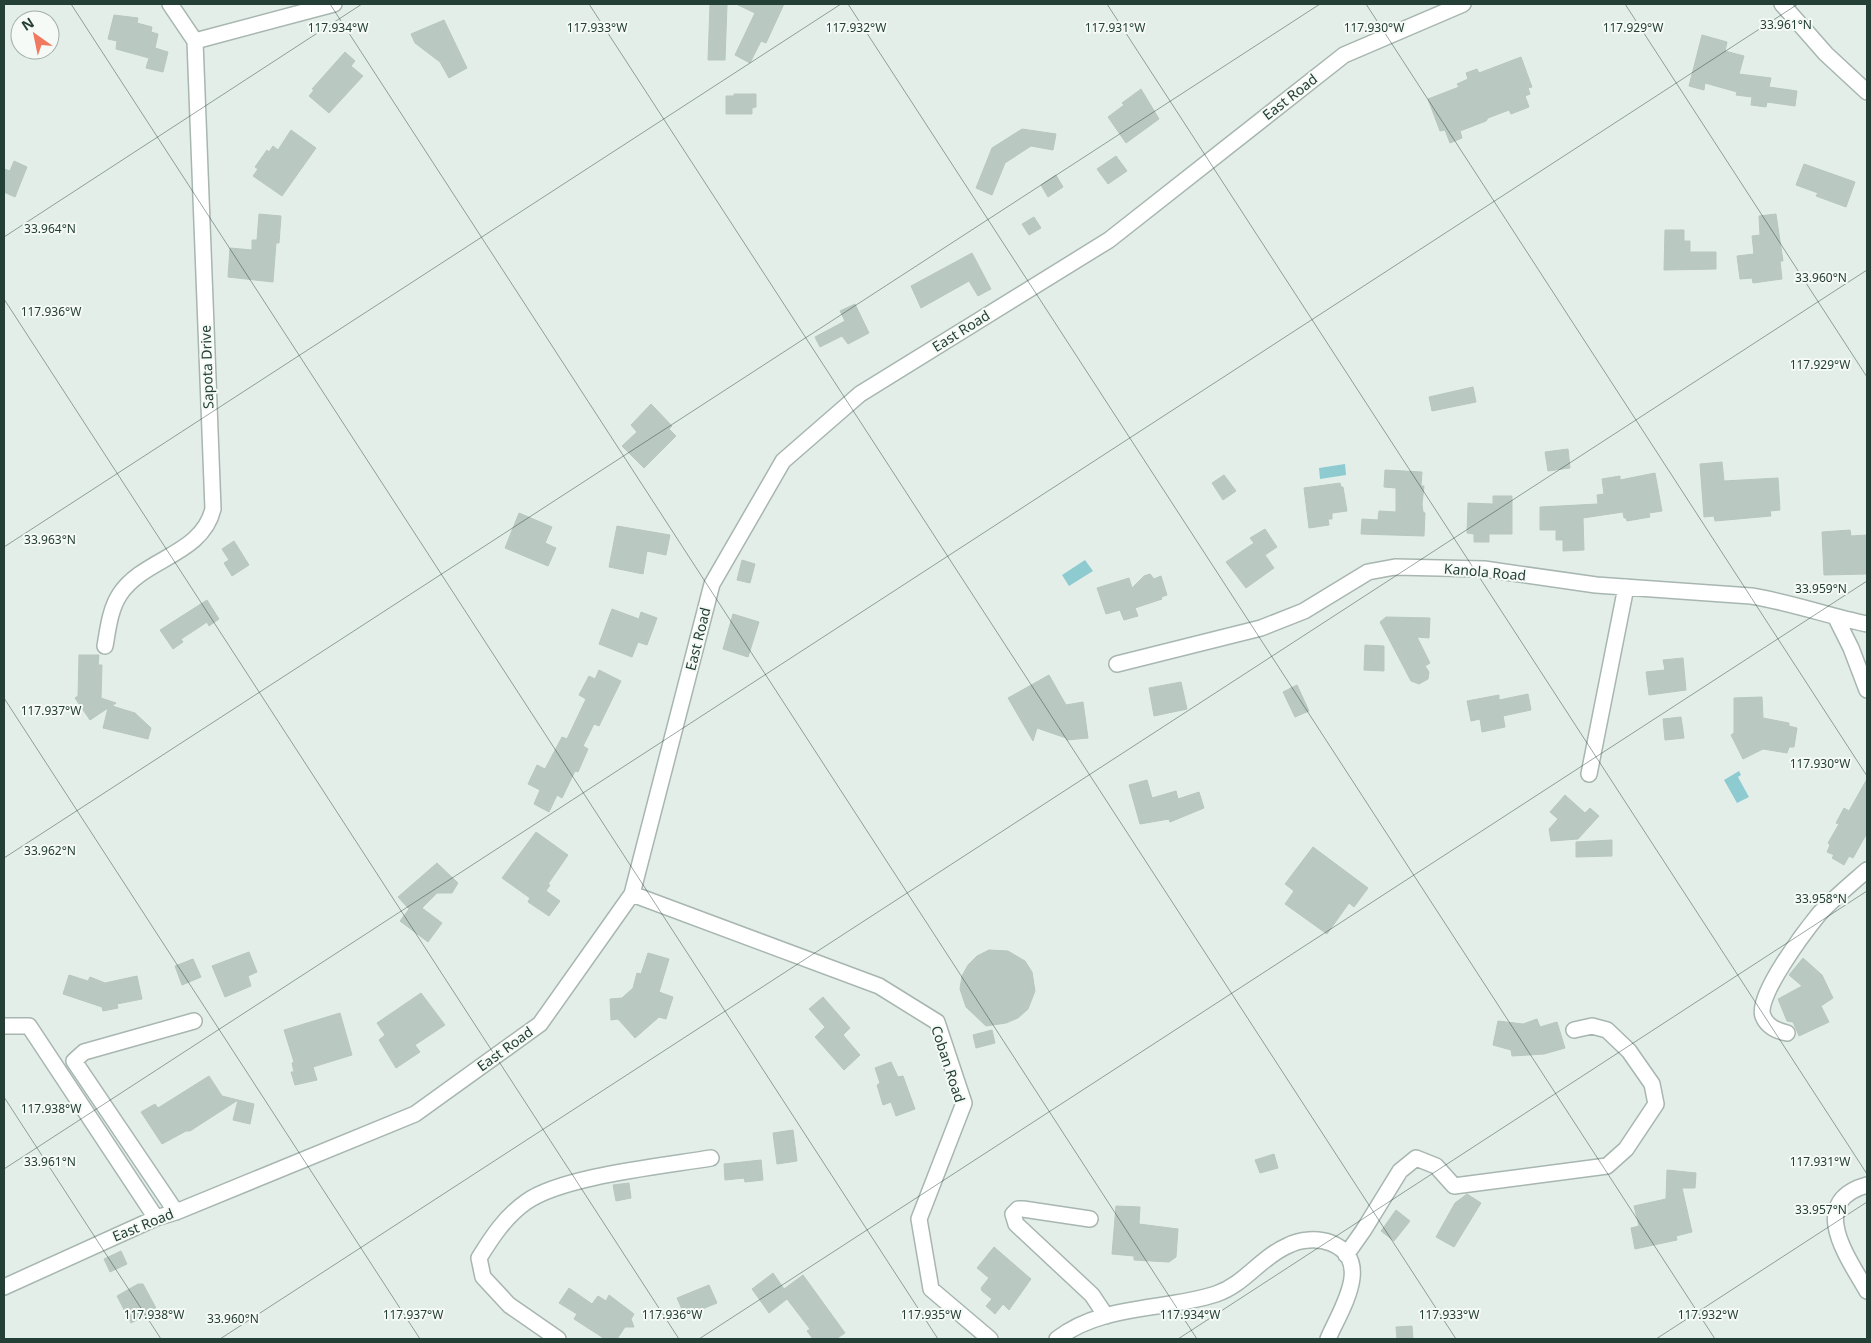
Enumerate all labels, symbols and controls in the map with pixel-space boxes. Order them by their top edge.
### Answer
north arrow [10,10,60,60]
text: N [18,13,38,35]
text: 33.961°N [1760,16,1812,33]
text: 117.934°W [308,19,368,36]
text: 117.933°W [567,19,627,36]
text: 117.932°W [826,19,886,36]
text: 117.931°W [1085,19,1145,36]
text: 117.930°W [1344,19,1404,36]
text: 117.929°W [1603,19,1663,36]
street label: East Road [1258,69,1321,124]
text: 33.964°N [24,220,76,237]
text: 33.960°N [1795,269,1847,286]
text: 117.936°W [21,303,81,320]
street label: East Road [928,305,993,356]
street label: Sapota Drive [196,325,217,409]
text: 117.929°W [1790,356,1850,373]
text: 33.963°N [24,531,76,548]
street label: Kanola Road [1443,558,1527,585]
text: 33.959°N [1795,580,1847,597]
street label: East Road [680,605,715,673]
text: 117.937°W [21,702,81,719]
text: 117.930°W [1790,755,1850,772]
text: 33.962°N [24,842,76,859]
text: 33.958°N [1795,890,1847,907]
street label: East Road [473,1022,536,1075]
street label: Coban Road [927,1023,970,1105]
text: 117.938°W [21,1100,81,1117]
text: 33.961°N [24,1153,76,1170]
text: 117.931°W [1790,1153,1850,1170]
text: 33.957°N [1795,1201,1847,1218]
street label: East Road [109,1204,176,1245]
text: 117.938°W [124,1306,184,1323]
text: 117.937°W [383,1306,443,1323]
text: 117.936°W [642,1306,702,1323]
text: 117.935°W [901,1306,961,1323]
text: 117.934°W [1160,1306,1220,1323]
text: 117.933°W [1419,1306,1479,1323]
text: 117.932°W [1678,1306,1738,1323]
text: 33.960°N [207,1310,259,1327]

